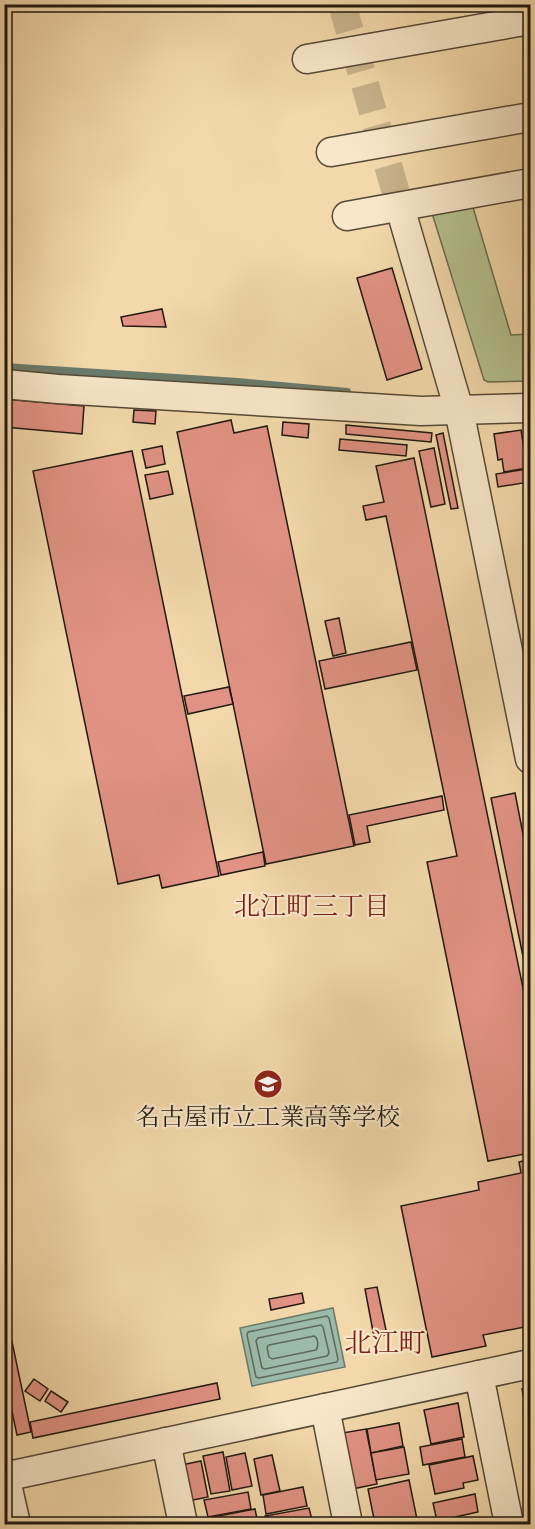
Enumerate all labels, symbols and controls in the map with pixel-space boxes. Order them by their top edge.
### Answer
district label: 北江町三丁目 [234,891,390,923]
school or university icon: 名古屋市立工業高等学校 [252,1068,284,1100]
place label: 名古屋市立工業高等学校 [136,1103,400,1133]
district label: 北江町 [345,1327,426,1361]

